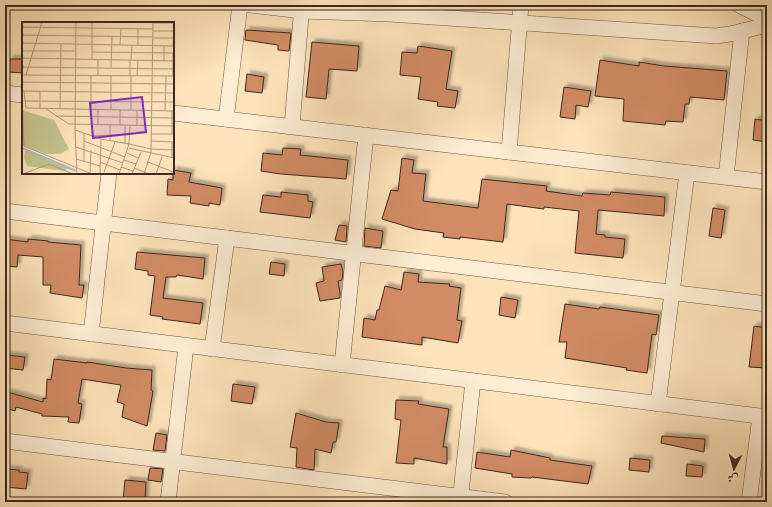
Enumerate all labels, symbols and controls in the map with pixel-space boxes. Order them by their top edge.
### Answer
inset map [22,22,174,174]
north arrow [714,449,754,489]
text: ش [727,470,739,486]

